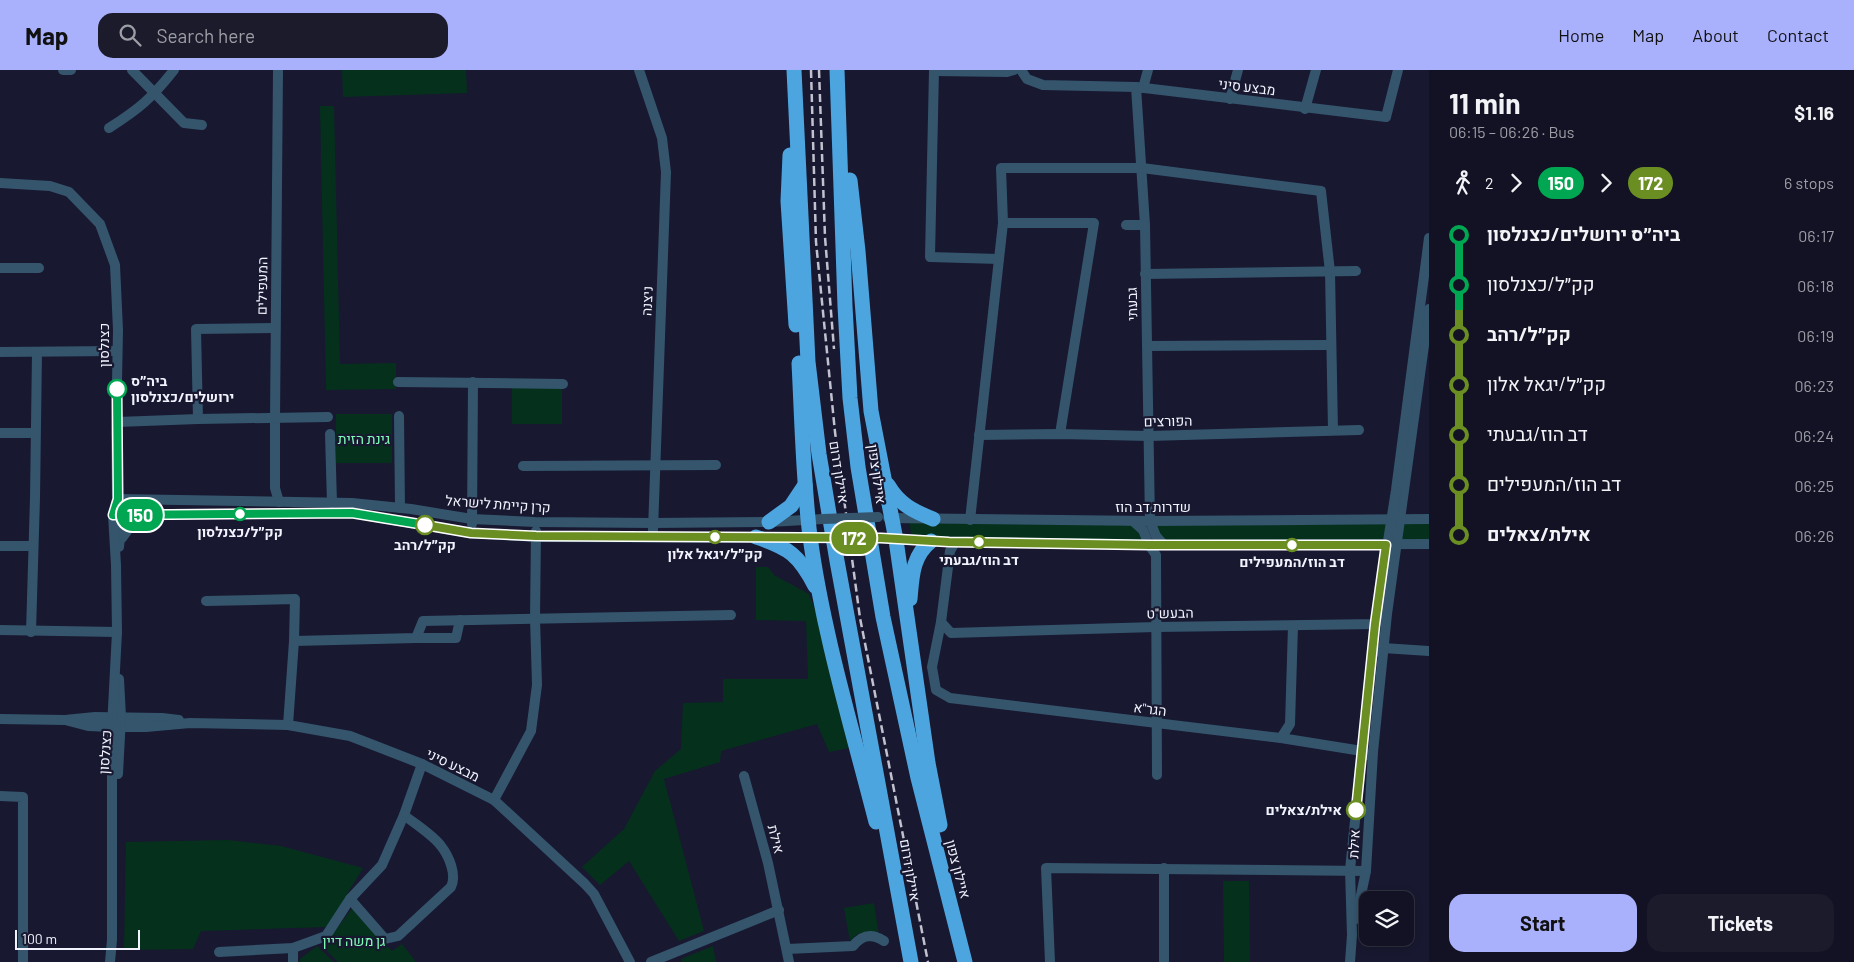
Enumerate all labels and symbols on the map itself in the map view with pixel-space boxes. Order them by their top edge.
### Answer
street label: מבצע סיני [1218,75,1277,98]
street label: המעפילים [252,257,271,315]
street label: ניצנה [637,285,656,317]
street label: גבעתי [1123,287,1140,321]
street label: כצנלסון [95,323,112,367]
place label: ביה״ס ירושלים/כצנלסון [131,372,234,405]
marker: ביה״ס ירושלים/כצנלסון [107,379,127,399]
street label: הפורצים [1143,412,1193,429]
park label: גינת הזית [338,430,390,447]
street label: איילון דרום [826,440,853,504]
street label: איילון צפון [865,443,890,505]
street label: קרן קיימת לישראל [445,491,551,516]
street label: שדרות דב הוז [1115,498,1191,515]
line badge: 150 [111,499,169,531]
marker: קק״ל/כצנלסון [233,507,247,521]
marker: קק״ל/רהב [415,515,435,535]
line badge: 172 [825,522,883,554]
place label: קק״ל/כצנלסון [197,523,283,540]
marker: קק״ל/יגאל אלון [708,530,722,544]
marker: דב הוז/גבעתי [972,535,986,549]
place label: קק״ל/רהב [394,536,456,553]
marker: דב הוז/המעפילים [1285,538,1299,552]
place label: קק״ל/יגאל אלון [667,545,763,562]
place label: דב הוז/גבעתי [939,551,1019,568]
place label: דב הוז/המעפילים [1239,553,1345,570]
street label: הבעש"ט [1146,604,1194,621]
street label: הגר"א [1133,698,1168,719]
street label: כצנלסון [94,729,115,775]
street label: מבצע סיני [424,744,483,785]
marker: אילת/צאלים [1346,800,1366,820]
place label: אילת/צאלים [1266,801,1342,818]
street label: אילת [764,823,788,855]
street label: אילת [1344,829,1363,859]
street label: איילון דרום [897,838,924,902]
street label: איילון צפון [942,838,974,900]
scale bar [15,927,140,950]
park label: גן משה דיין [322,932,386,949]

